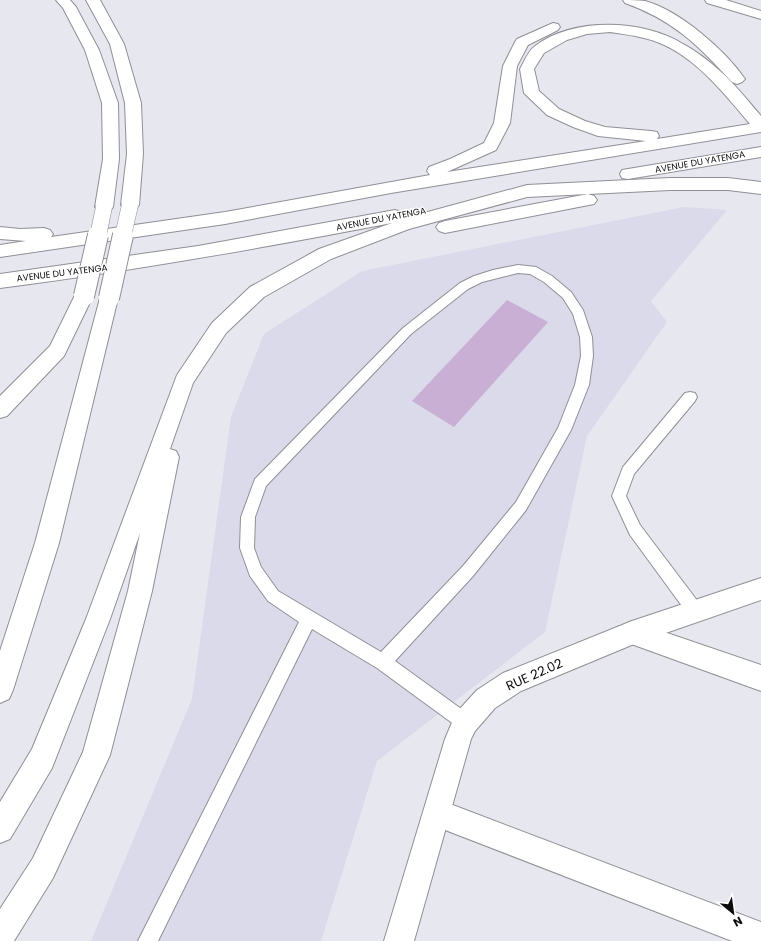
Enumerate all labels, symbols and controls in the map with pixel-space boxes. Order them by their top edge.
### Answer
street label: AVENUE DU YATENGA [654,148,746,176]
street label: AVENUE DU YATENGA [335,204,427,234]
street label: AVENUE DU YATENGA [16,261,108,285]
street label: RUE 22.02 [503,654,566,695]
north arrow [713,893,753,933]
text: N [730,913,745,931]

